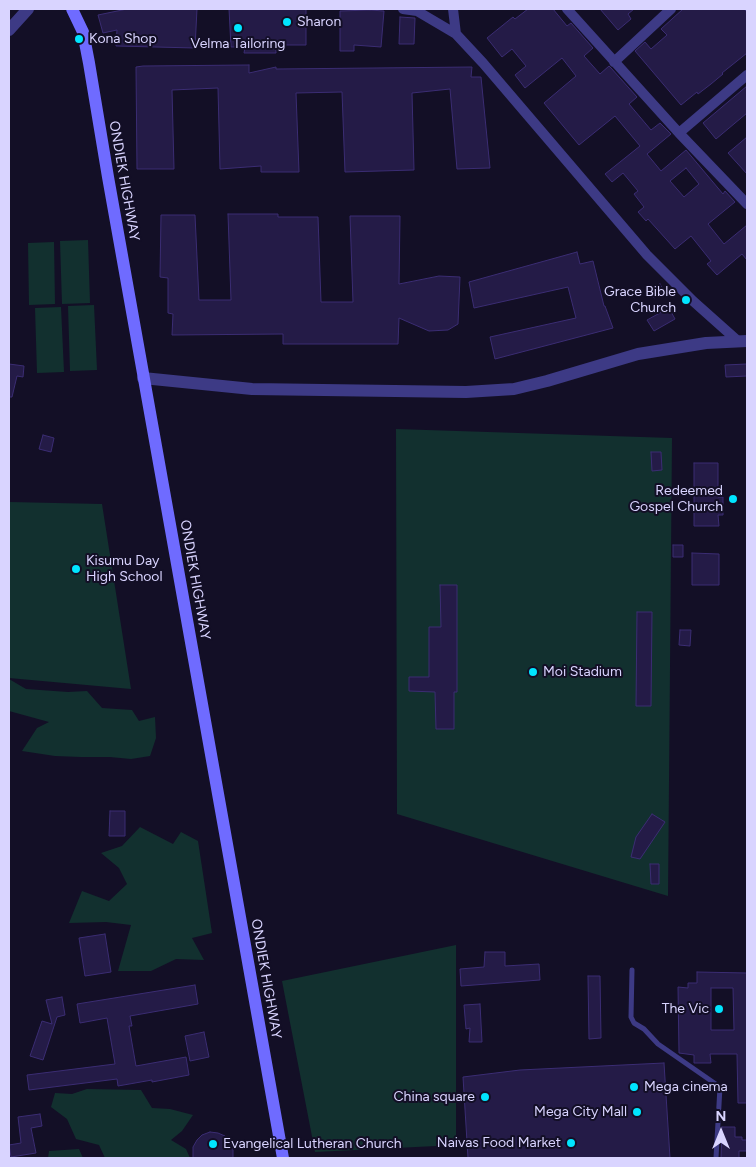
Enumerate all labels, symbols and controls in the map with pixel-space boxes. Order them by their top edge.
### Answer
place label: Sharon [297,14,341,30]
marker: Sharon [281,16,293,28]
marker: Velma Tailoring [232,22,244,34]
place label: Kona Shop [89,31,157,47]
marker: Kona Shop [73,33,85,45]
place label: Velma Tailoring [191,36,285,52]
street label: ONDIEK HIGHWAY [105,120,143,242]
place label: Grace Bible Church [604,284,676,316]
marker: Grace Bible Church [680,294,692,306]
place label: Redeemed Gospel Church [629,483,723,516]
marker: Redeemed Gospel Church [727,493,739,505]
street label: ONDIEK HIGHWAY [176,519,214,641]
place label: Kisumu Day High School [86,553,163,586]
marker: Kisumu Day High School [70,563,82,575]
place label: Moi Stadium [543,664,622,680]
marker: Moi Stadium [527,666,539,678]
street label: ONDIEK HIGHWAY [247,918,285,1040]
place label: The Vic [662,1001,709,1017]
marker: The Vic [713,1003,725,1015]
place label: Mega cinema [644,1079,728,1095]
marker: Mega cinema [628,1081,640,1093]
place label: China square [393,1089,475,1105]
marker: China square [479,1091,491,1103]
place label: Mega City Mall [534,1104,627,1120]
marker: Mega City Mall [631,1106,643,1118]
north arrow [696,1107,746,1157]
text: N [716,1108,726,1125]
place label: Naivas Food Market [437,1135,561,1151]
place label: Evangelical Lutheran Church [223,1136,402,1152]
marker: Naivas Food Market [565,1137,577,1149]
marker: Evangelical Lutheran Church [207,1138,219,1150]

